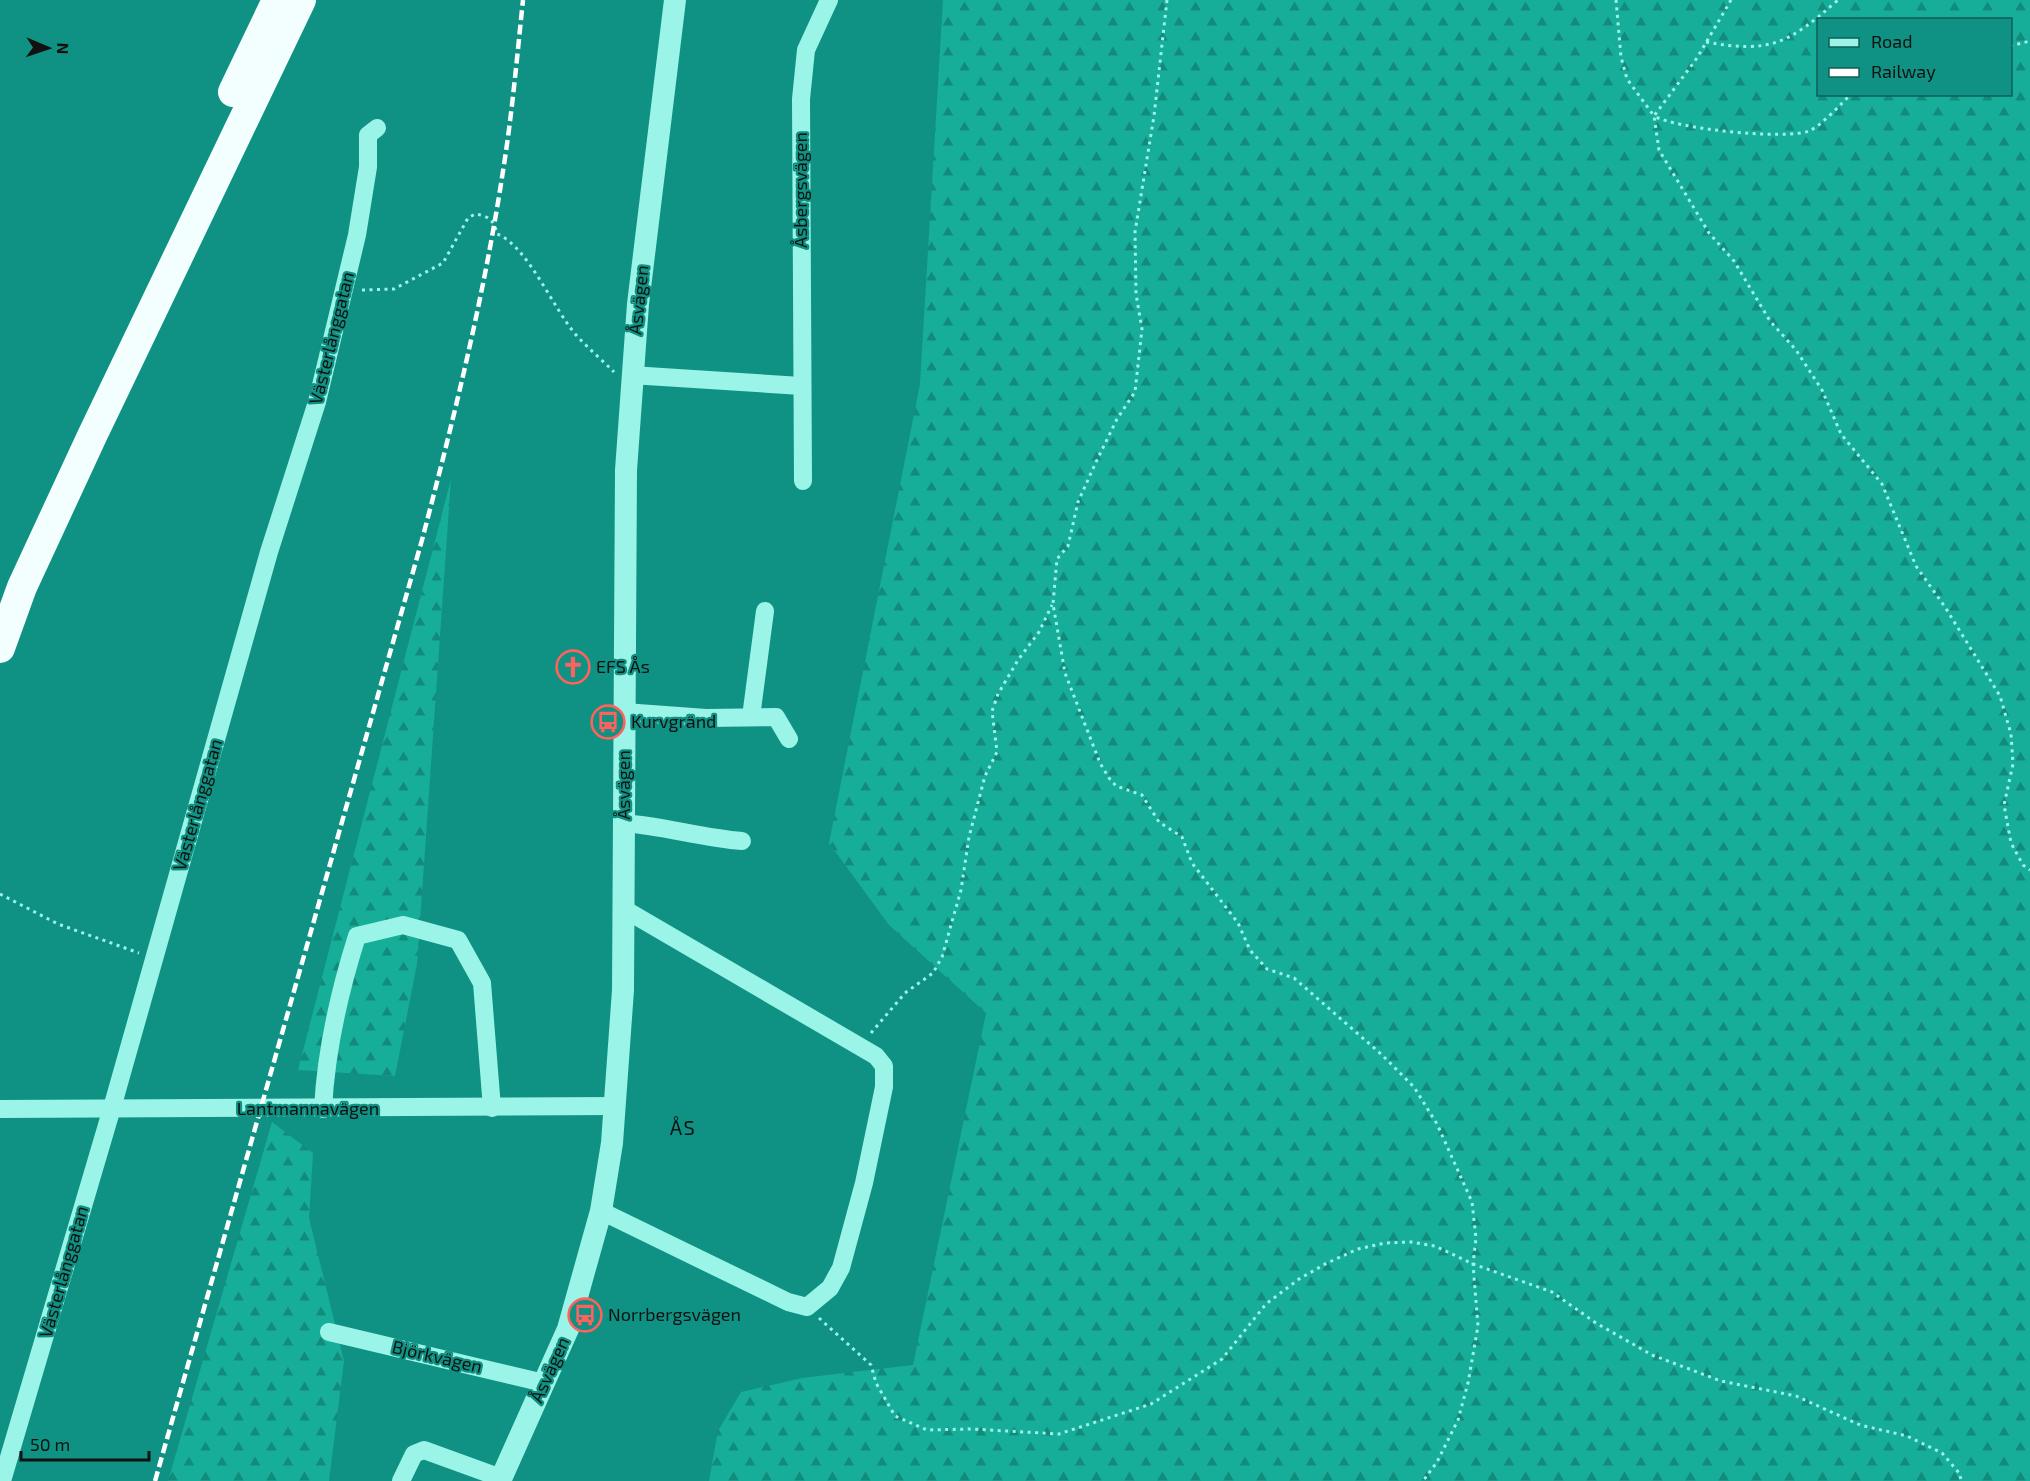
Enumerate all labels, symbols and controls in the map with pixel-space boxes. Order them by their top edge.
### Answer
north arrow [18,18,78,78]
legend [1817,18,2012,96]
text: Road [1871,30,1912,52]
text: N [54,42,73,55]
text: Railway [1871,60,1936,82]
street label: Åsbergsvägen [789,132,811,248]
street label: Åsvägen [623,264,653,336]
street label: Västerlånggatan [304,269,358,406]
church icon: EFS Ås [555,649,591,685]
place label: EFS Ås [596,655,650,677]
bus stop icon: Kurvgränd [590,704,626,740]
place label: Kurvgränd [631,710,716,732]
street label: Västerlånggatan [168,736,226,873]
street label: Åsvägen [612,750,634,820]
street label: Lantmannavägen [237,1097,379,1119]
district label: ÅS [670,1115,696,1139]
street label: Västerlånggatan [34,1203,92,1340]
bus stop icon: Norrbergsvägen [567,1297,603,1333]
place label: Norrbergsvägen [608,1303,741,1325]
street label: Åsvägen [525,1333,573,1406]
street label: Björkvägen [390,1335,484,1377]
scale bar [21,1424,148,1462]
text: 50 m [30,1433,70,1455]

